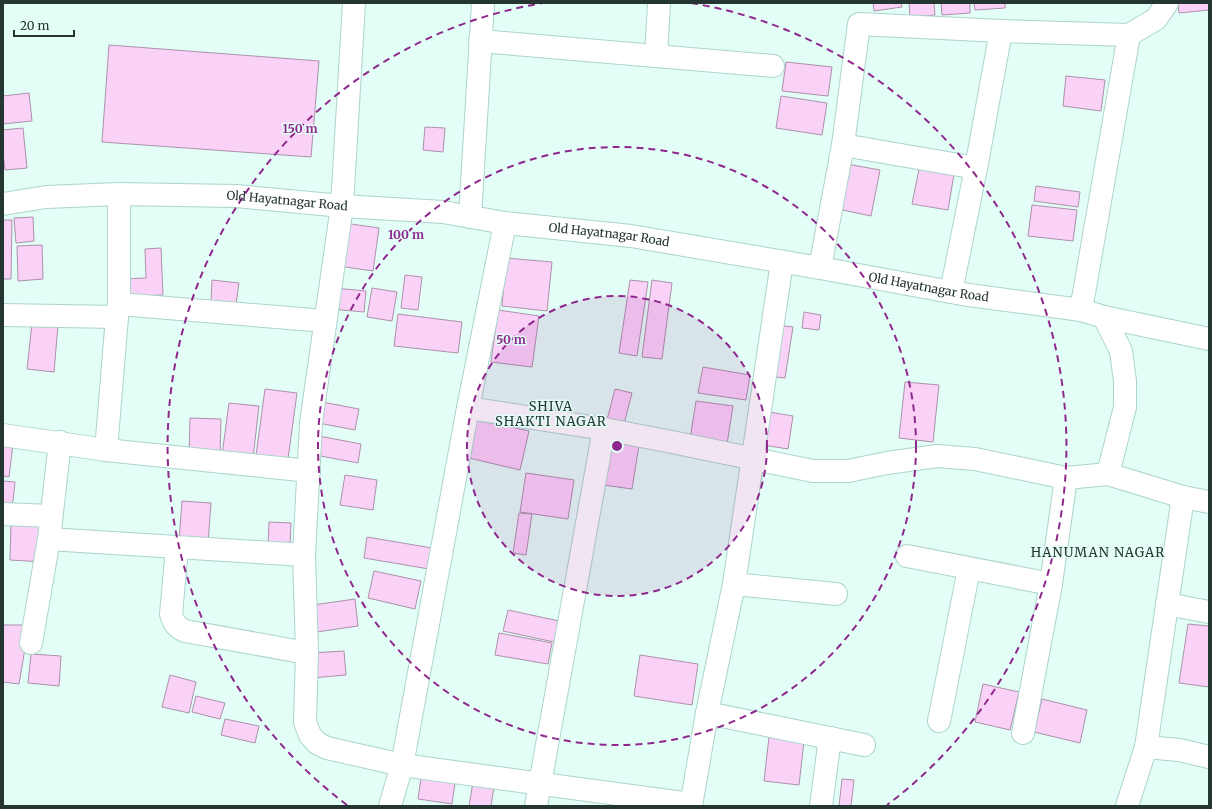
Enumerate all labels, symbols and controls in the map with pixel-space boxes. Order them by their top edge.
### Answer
scale bar [14,12,74,38]
text: 20 m [20,18,49,33]
text: 150 m [283,121,318,136]
street label: Old Hayatnagar Road [226,188,348,213]
street label: Old Hayatnagar Road [548,220,671,249]
text: 100 m [388,227,424,242]
street label: Old Hayatnagar Road [867,269,990,305]
text: 50 m [496,332,526,347]
district label: SHIVA SHAKTI NAGAR [495,398,607,430]
centre of rings [610,439,624,453]
district label: HANUMAN NAGAR [1031,544,1165,561]

